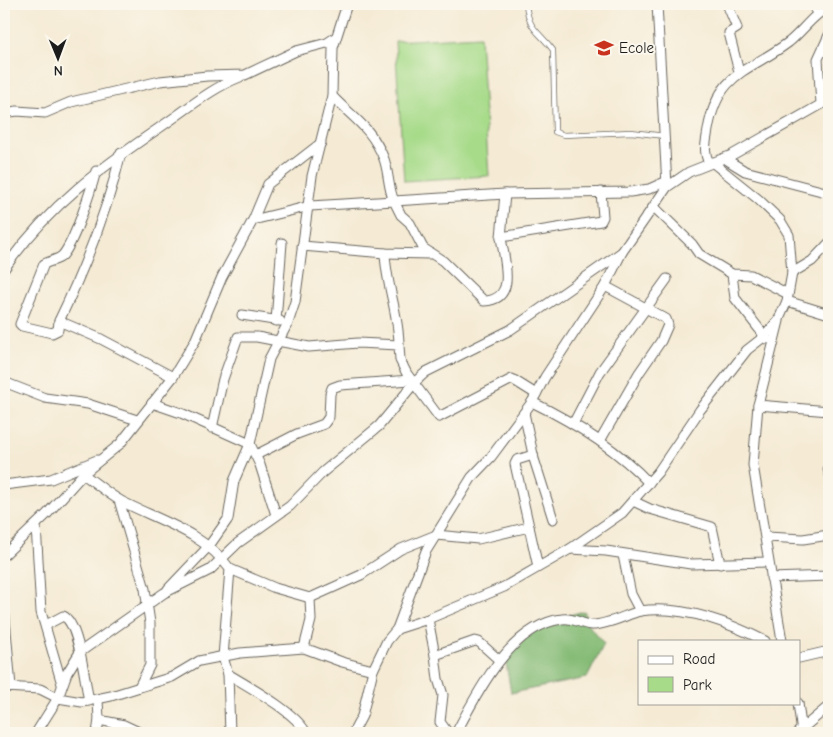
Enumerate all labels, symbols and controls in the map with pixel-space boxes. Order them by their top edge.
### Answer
north arrow [32,32,82,82]
school or university icon: Ecole [593,37,615,59]
place label: Ecole [619,39,654,57]
text: N [54,62,63,79]
legend [638,640,800,704]
text: Road [683,650,715,668]
text: Park [683,676,712,694]

